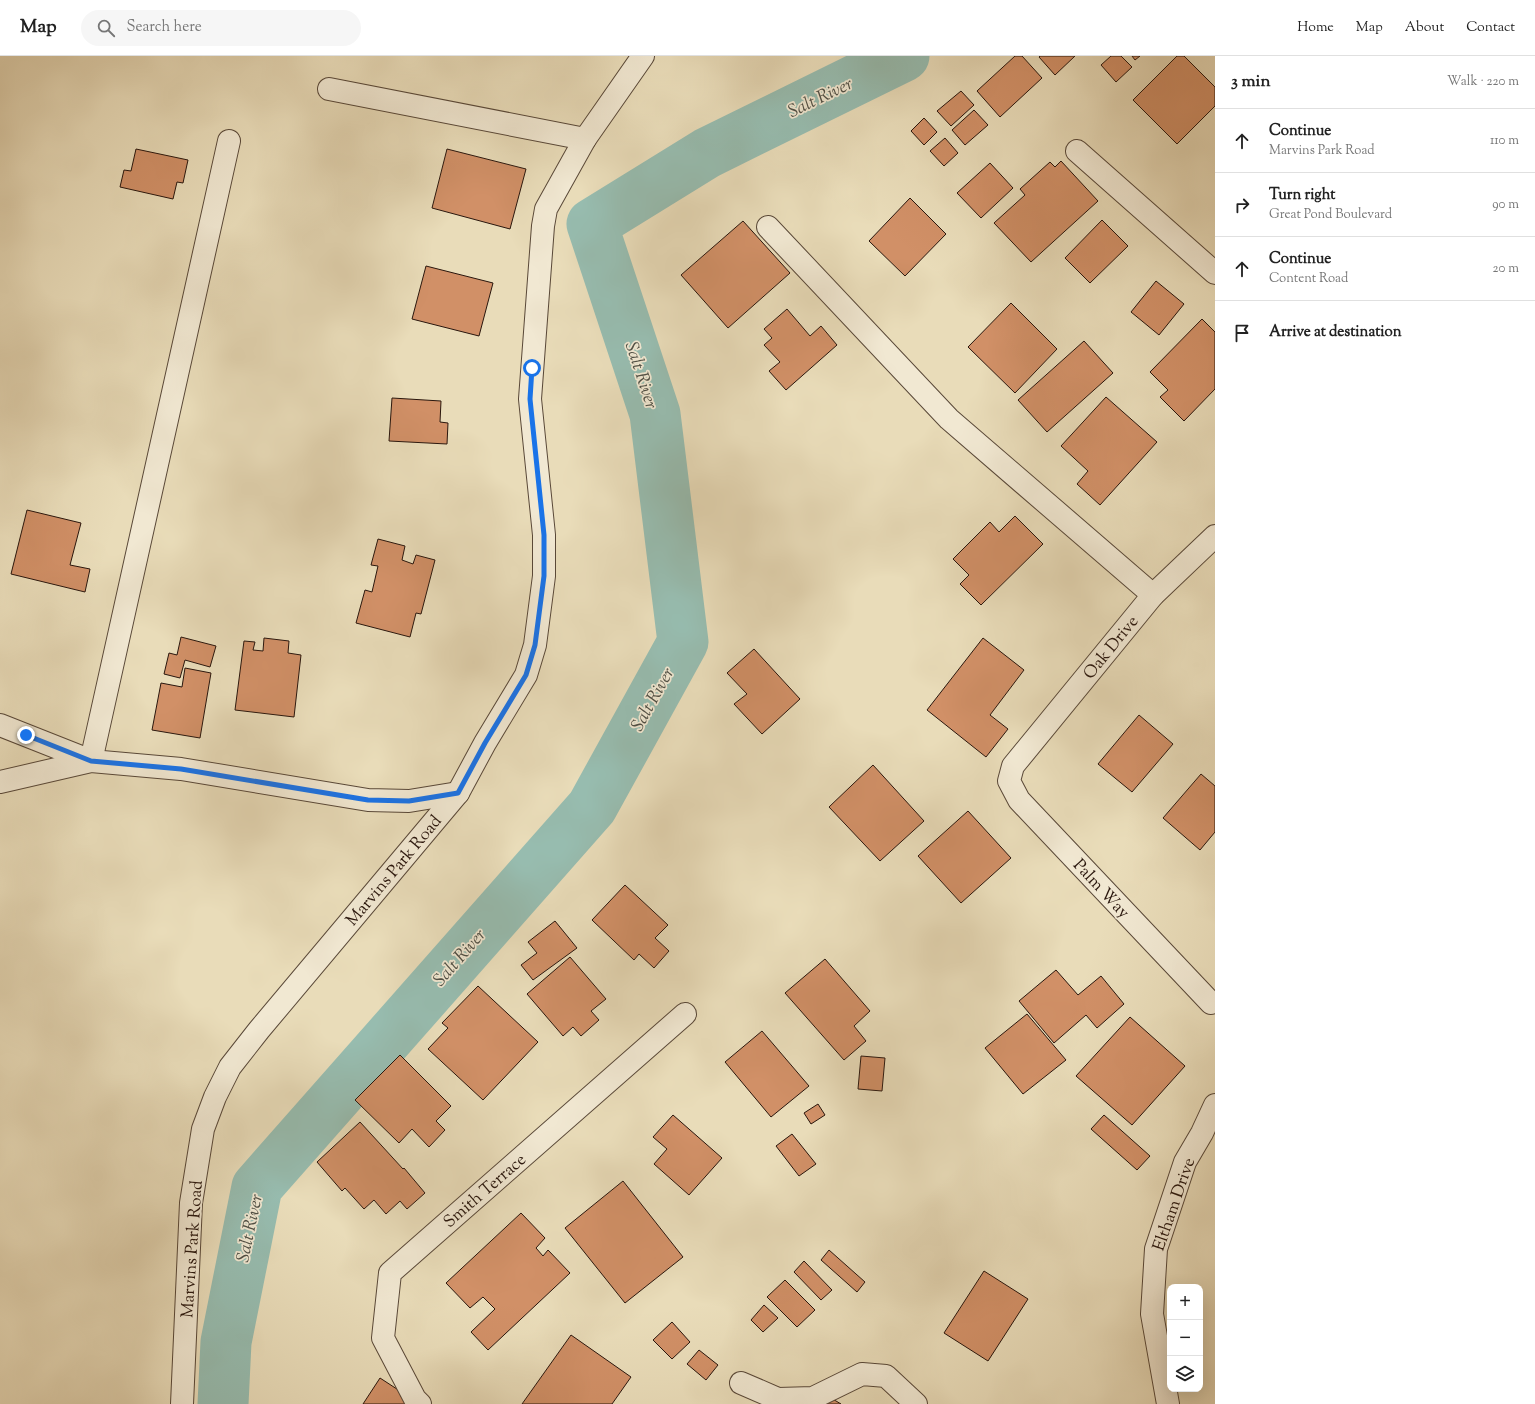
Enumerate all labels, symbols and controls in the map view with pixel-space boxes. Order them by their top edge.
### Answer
search box [81,10,361,46]
text: Map [20,14,57,41]
icon: search [95,17,117,39]
text: Search here [127,17,202,38]
text: Home [1297,18,1334,38]
text: Map [1356,18,1383,38]
text: About [1405,18,1444,38]
text: Contact [1466,18,1515,38]
text: 3 min [1231,70,1270,94]
water label: Salt River [784,72,858,126]
text: Walk · 220 m [1447,73,1519,91]
text: Continue [1269,121,1331,142]
icon: ahead [1231,130,1253,152]
text: 110 m [1490,132,1519,150]
text: Marvins Park Road [1269,142,1375,160]
text: Turn right [1269,185,1335,206]
icon: right [1231,194,1253,216]
text: 90 m [1492,196,1519,214]
text: Great Pond Boulevard [1269,206,1392,224]
text: Continue [1269,249,1331,270]
icon: ahead [1231,258,1253,280]
text: 20 m [1493,260,1519,278]
text: Content Road [1269,270,1348,288]
icon: arrive [1231,322,1253,344]
text: Arrive at destination [1269,322,1402,343]
water label: Salt River [617,339,663,413]
route start [523,359,541,377]
street label: Oak Drive [1078,611,1145,685]
water label: Salt River [626,663,682,737]
route end [17,726,35,744]
street label: Marvins Park Road [341,810,448,932]
street label: Palm Way [1067,854,1135,925]
water label: Salt River [428,923,493,993]
street label: Smith Terrace [439,1149,532,1234]
street label: Eltham Drive [1148,1155,1202,1254]
street label: Marvins Park Road [176,1179,210,1319]
water label: Salt River [231,1191,271,1265]
map controls [1167,1284,1203,1392]
button: + [1167,1284,1203,1320]
button: − [1167,1320,1203,1356]
button: layers [1167,1356,1203,1392]

